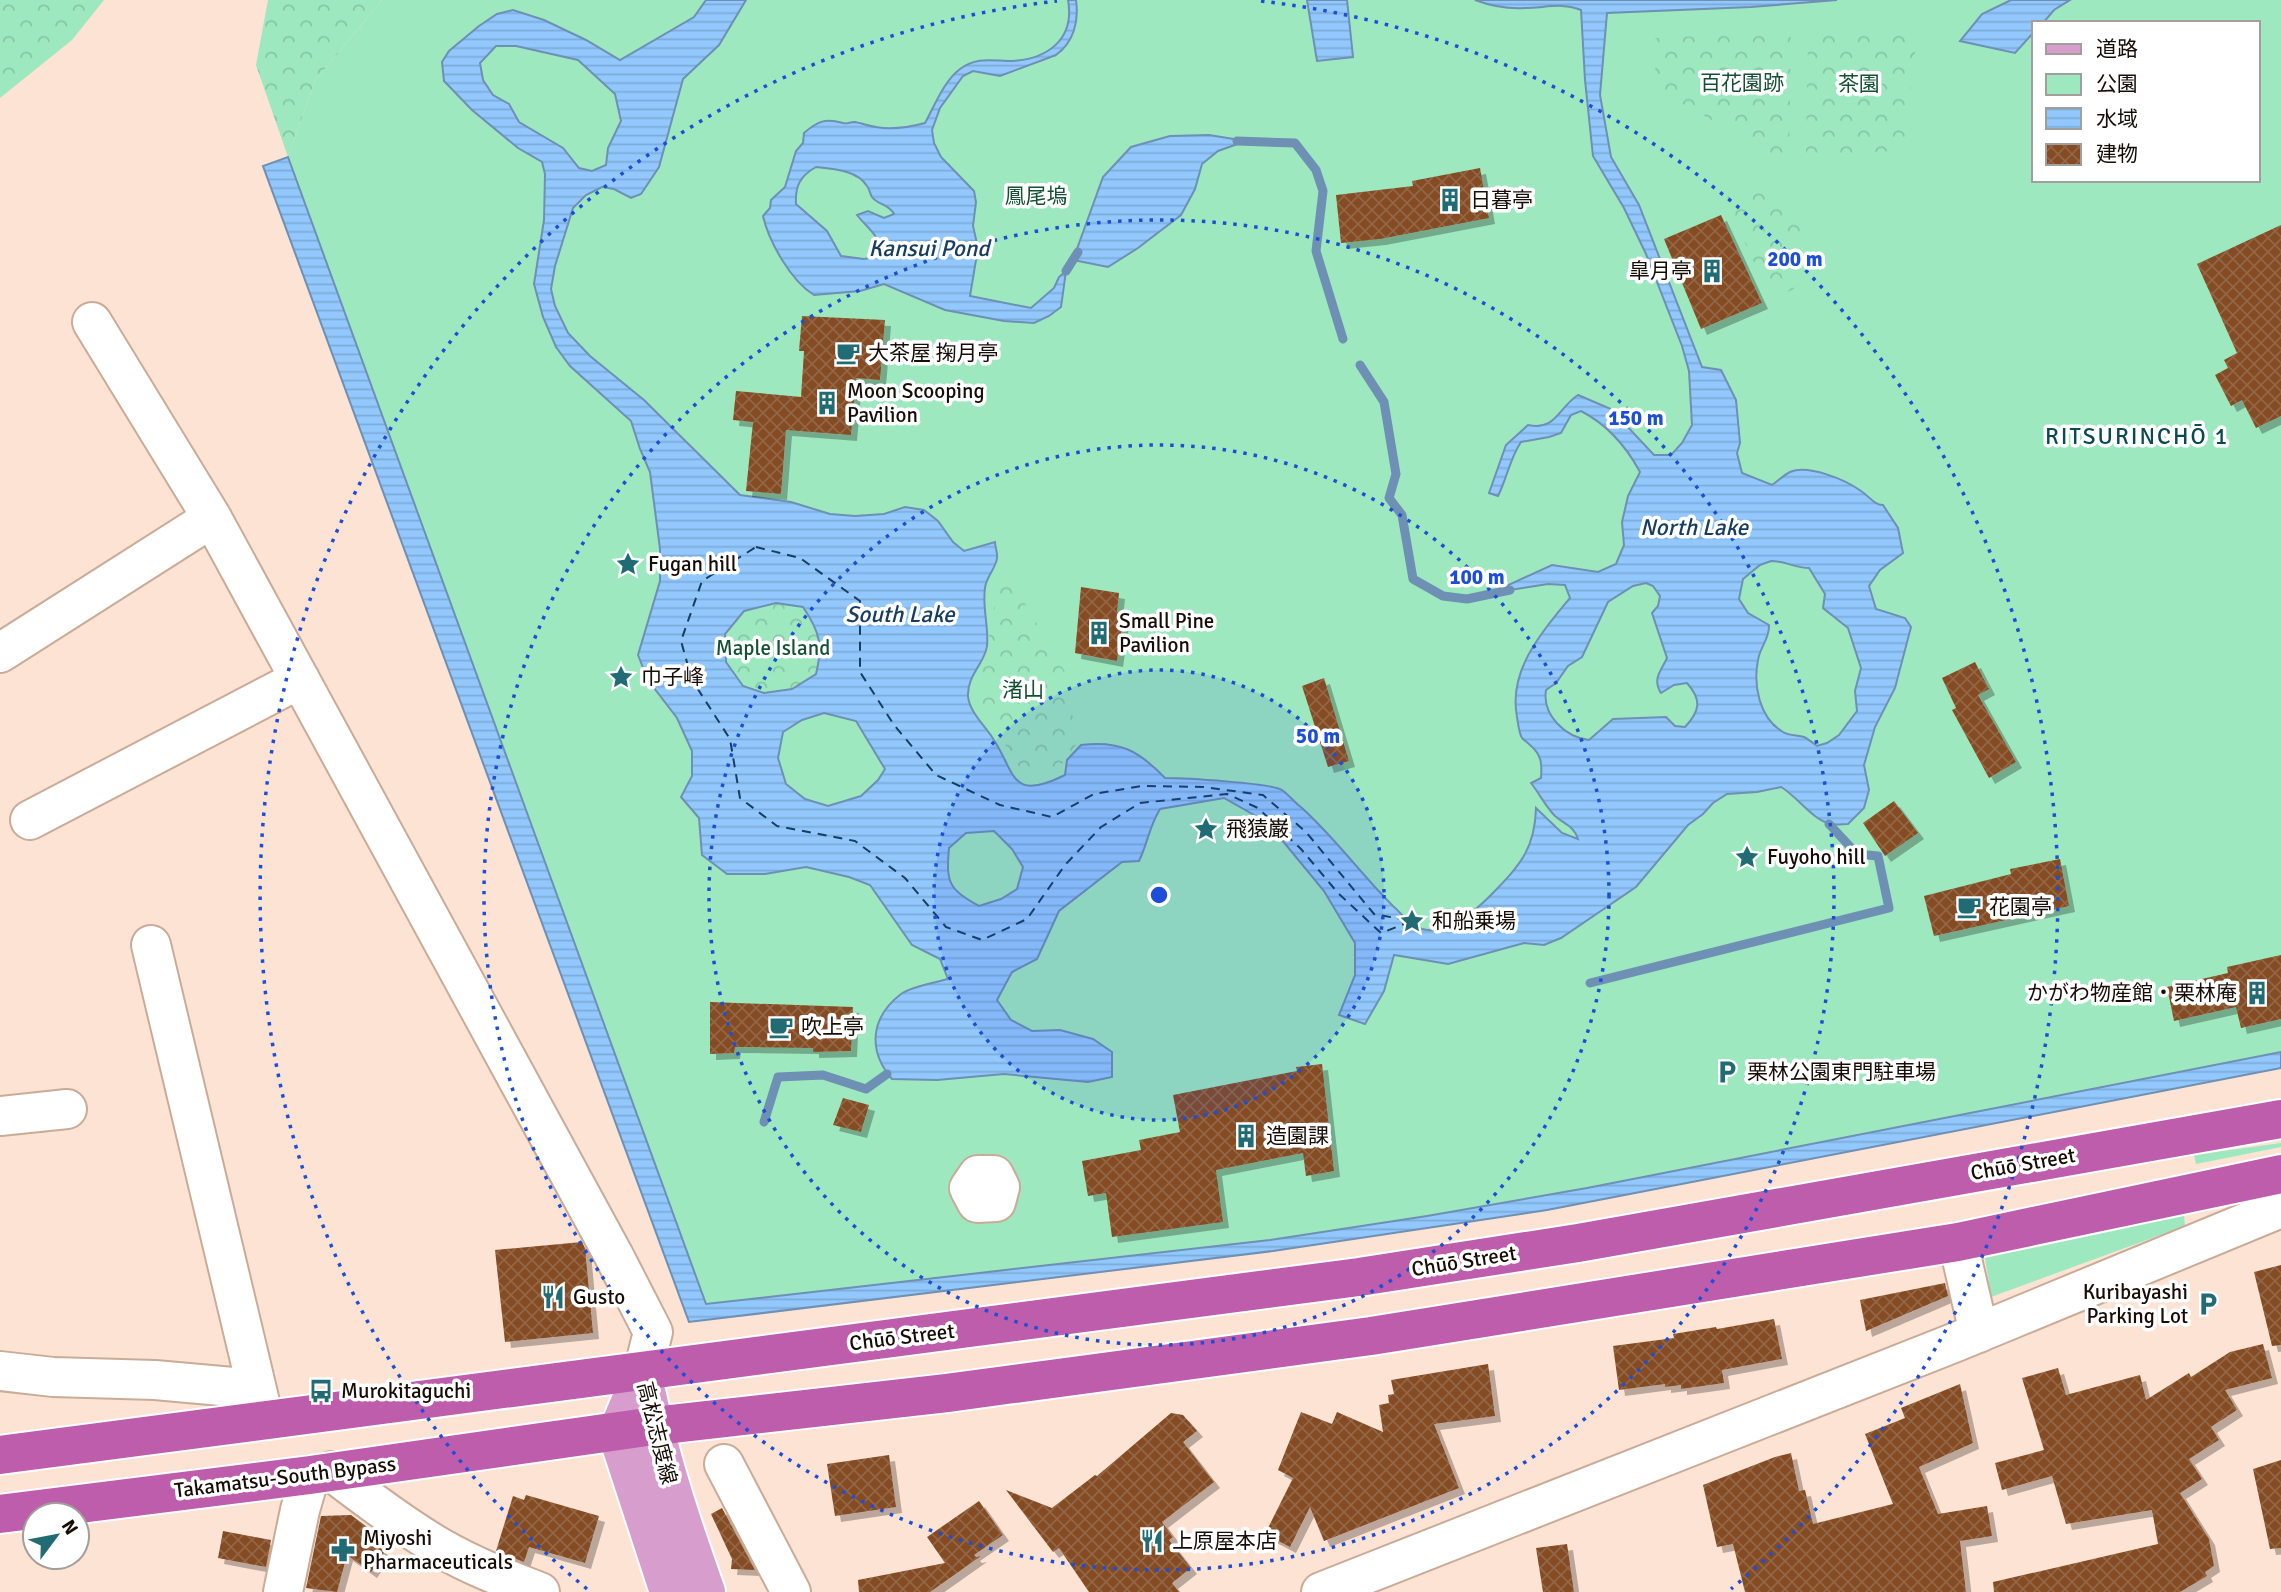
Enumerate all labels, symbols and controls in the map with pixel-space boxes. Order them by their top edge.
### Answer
legend [2032,21,2260,182]
text: 道路 [2096,36,2138,62]
park label: 百花園跡 [1700,70,1784,96]
park label: 茶園 [1838,71,1880,97]
text: 公園 [2096,71,2138,97]
text: 水域 [2096,106,2138,132]
text: 建物 [2096,141,2138,167]
park label: 鳳尾塢 [1005,183,1068,209]
building icon: 日暮亭 [1436,186,1464,214]
place label: 日暮亭 [1470,187,1533,213]
water label: Kansui Pond [869,234,992,263]
text: 200 m [1767,246,1823,272]
building icon: 皐月亭 [1698,257,1726,285]
place label: 皐月亭 [1629,258,1692,284]
cafe icon: 大茶屋 掬月亭 [834,339,862,367]
place label: 大茶屋 掬月亭 [868,340,999,366]
place label: Moon Scooping Pavilion [847,378,985,428]
building icon: Moon Scooping Pavilion [813,389,841,417]
text: 150 m [1608,405,1664,431]
district label: RITSURINCHŌ 1 [2045,422,2229,451]
water label: North Lake [1640,513,1750,542]
place icon: Fugan hill [614,550,642,578]
place label: Fugan hill [648,551,737,577]
text: 100 m [1449,564,1505,590]
water label: South Lake [846,600,956,629]
place label: Small Pine Pavilion [1119,608,1214,658]
building icon: Small Pine Pavilion [1085,619,1113,647]
park label: Maple Island [716,635,830,661]
place icon: 巾子峰 [607,663,635,691]
place label: 巾子峰 [641,664,704,690]
park label: 渚山 [1002,677,1044,703]
text: 50 m [1296,723,1340,749]
place icon: 飛猿巌 [1192,815,1220,843]
place label: 飛猿巌 [1226,816,1289,842]
place icon: Fuyoho hill [1733,843,1761,871]
place label: Fuyoho hill [1767,844,1866,870]
centre of rings [1147,883,1171,907]
cafe icon: 花園亭 [1955,893,1983,921]
place label: 花園亭 [1989,894,2052,920]
place icon: 和船乗場 [1398,907,1426,935]
place label: 和船乗場 [1432,908,1516,934]
building icon: かがわ物産館・栗林庵 [2243,979,2271,1007]
place label: かがわ物産館・栗林庵 [2027,980,2237,1006]
cafe icon: 吹上亭 [767,1013,795,1041]
place label: 吹上亭 [801,1014,864,1040]
parking icon: 栗林公園東門駐車場 [1713,1058,1741,1086]
place label: 栗林公園東門駐車場 [1747,1059,1936,1085]
building icon: 造園課 [1232,1122,1260,1150]
place label: 造園課 [1266,1123,1329,1149]
street label: Chūō Street [1969,1142,2077,1186]
street label: Chūō Street [1410,1240,1518,1282]
place label: Kuribayashi Parking Lot [2083,1279,2188,1329]
restaurant icon: Gusto [539,1283,567,1311]
place label: Gusto [573,1284,625,1310]
parking icon: Kuribayashi Parking Lot [2194,1290,2222,1318]
street label: Chūō Street [848,1318,956,1356]
bus stop icon: Murokitaguchi [307,1377,335,1405]
place label: Murokitaguchi [341,1378,471,1404]
street label: 高松志度線 [632,1379,682,1487]
street label: Takamatsu-South Bypass [173,1451,397,1503]
north arrow [21,1501,91,1571]
text: N [56,1516,83,1539]
place label: Miyoshi Pharmaceuticals [363,1525,513,1575]
restaurant icon: 上原屋本店 [1138,1527,1166,1555]
place label: 上原屋本店 [1172,1528,1277,1554]
pharmacy icon: Miyoshi Pharmaceuticals [329,1536,357,1564]

